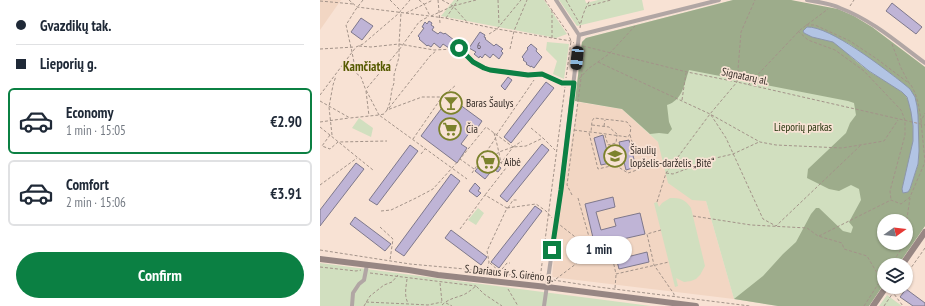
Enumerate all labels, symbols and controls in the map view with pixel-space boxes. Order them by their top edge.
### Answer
text: Gvazdikų tak. [40,16,111,35]
route start [450,39,468,57]
house number: 6 [477,40,481,51]
car [570,45,584,71]
text: Lieporių g. [40,54,97,73]
district label: Kamčiatka [343,58,391,75]
street label: Signatarų al. [720,64,770,88]
bar icon: Baras Šaulys [438,90,464,116]
place label: Baras Šaulys [466,96,514,110]
icon: car [18,103,54,139]
text: Economy [66,103,114,122]
text: €2.90 [270,112,302,131]
supermarket icon: Čia [437,116,463,142]
park label: Lieporių parkas [774,120,832,134]
text: 1 min · 15:05 [66,122,126,139]
place label: Čia [466,122,478,136]
school or university icon: Šiaulių lopšelis-darželis „Bitė“ [602,143,628,169]
place label: Šiaulių lopšelis-darželis „Bitė“ [630,143,714,170]
supermarket icon: Aibė [475,149,501,175]
place label: Aibė [504,155,521,169]
icon: car [18,175,54,211]
text: Comfort [66,175,109,194]
text: €3.91 [270,184,302,203]
text: 2 min · 15:06 [66,194,126,211]
north arrow [877,214,913,250]
map controls [877,214,913,294]
callout: 1 min [566,236,632,264]
route end [543,241,561,259]
text: 1 min [586,241,612,258]
button: Confirm [16,252,304,298]
button: layers [877,258,913,294]
street label: S. Dariaus ir S. Girėno g. [464,261,554,285]

